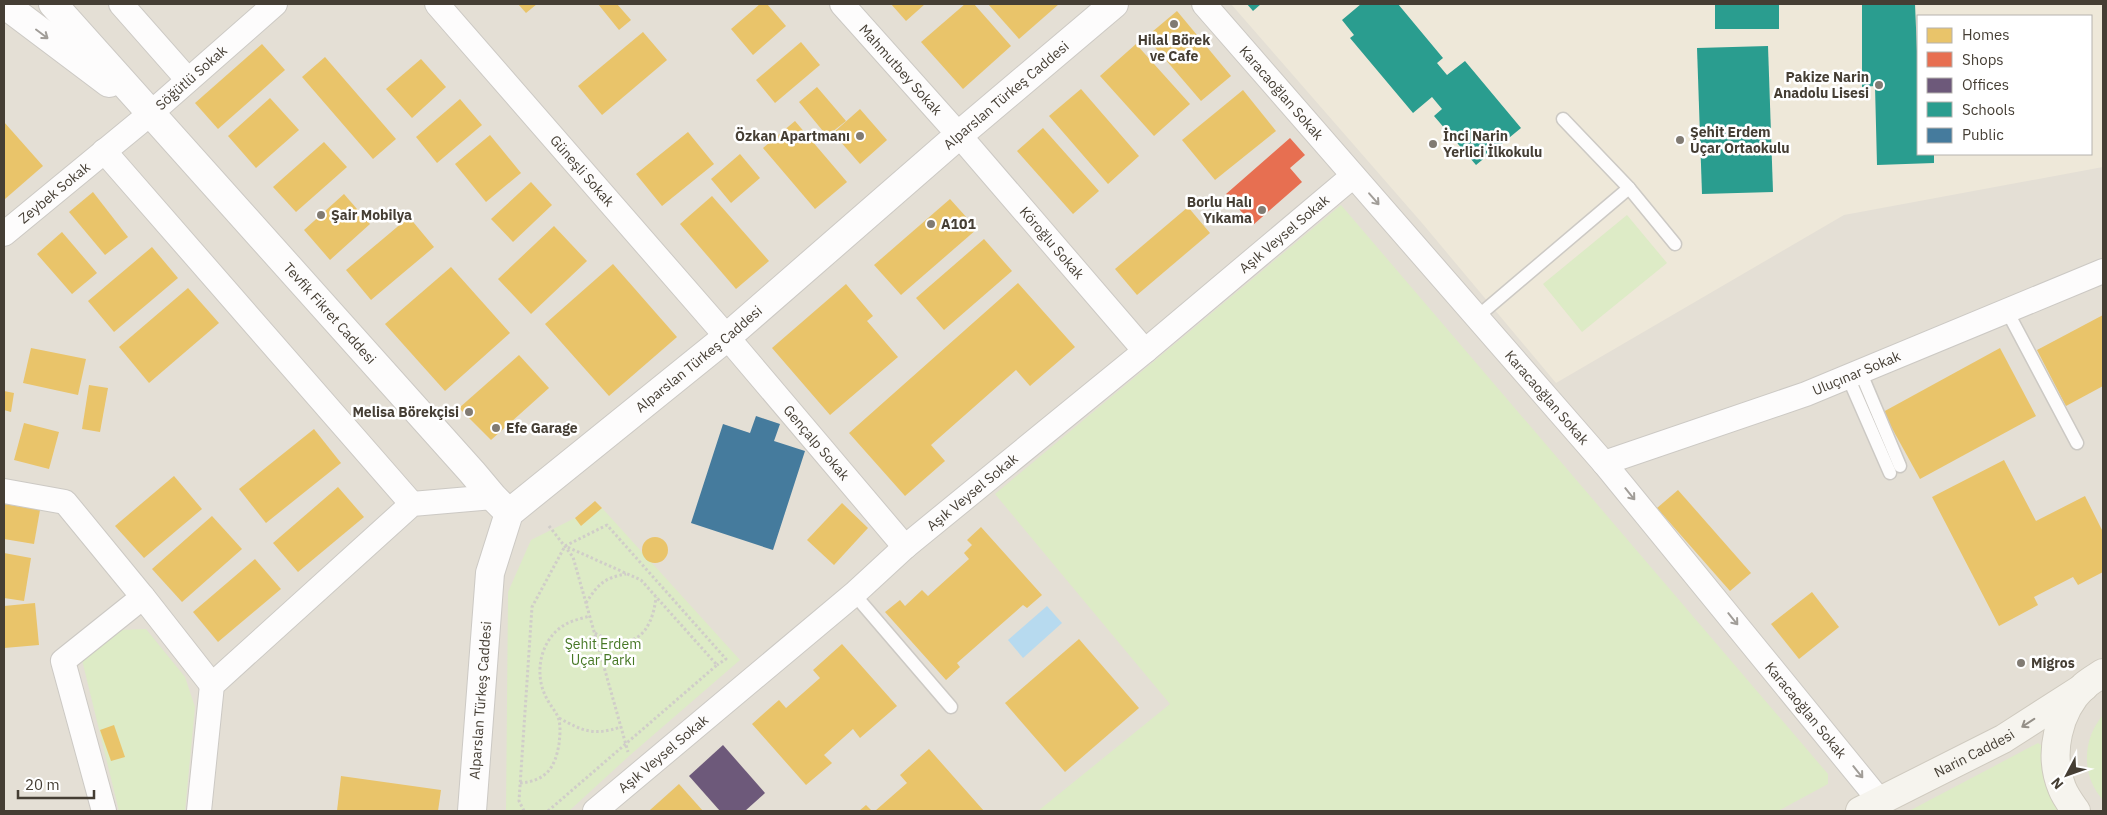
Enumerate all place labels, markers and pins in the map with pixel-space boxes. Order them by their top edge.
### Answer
marker: Hilal Börek ve Cafe [1168,18,1180,30]
place label: Hilal Börek ve Cafe [1138,31,1211,65]
place label: Pakize Narin Anadolu Lisesi [1773,68,1869,102]
marker: Pakize Narin Anadolu Lisesi [1873,79,1885,91]
place label: Şehit Erdem Uçar Ortaokulu [1690,123,1790,157]
place label: Özkan Apartmanı [735,127,850,145]
place label: İnci Narin Yerlici İlkokulu [1443,127,1542,161]
marker: Özkan Apartmanı [854,130,866,142]
marker: Şehit Erdem Uçar Ortaokulu [1674,134,1686,146]
marker: İnci Narin Yerlici İlkokulu [1427,138,1439,150]
place label: Borlu Halı Yıkama [1187,193,1252,227]
marker: Borlu Halı Yıkama [1256,204,1268,216]
place label: Şair Mobilya [331,206,412,224]
marker: Şair Mobilya [315,209,327,221]
place label: A101 [941,215,976,233]
marker: A101 [925,218,937,230]
place label: Melisa Börekçisi [352,403,459,421]
marker: Melisa Börekçisi [463,406,475,418]
place label: Efe Garage [506,419,578,437]
marker: Efe Garage [490,422,502,434]
place label: Migros [2031,654,2075,672]
marker: Migros [2015,657,2027,669]

